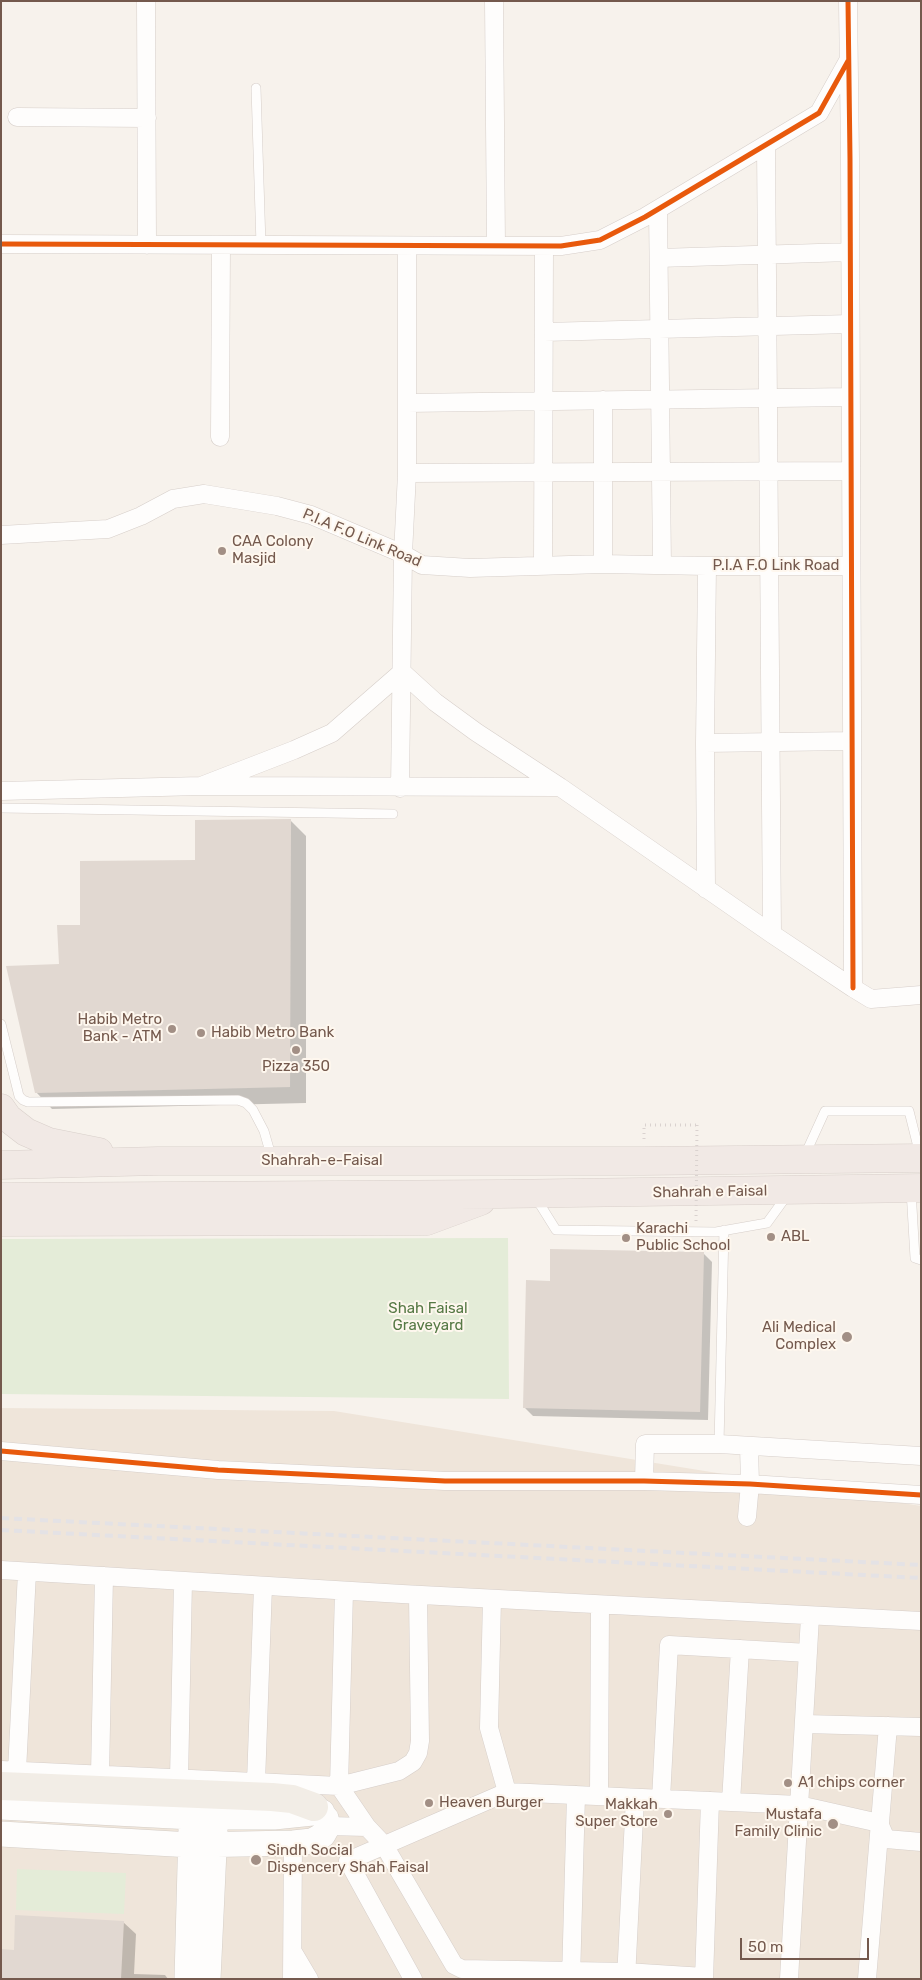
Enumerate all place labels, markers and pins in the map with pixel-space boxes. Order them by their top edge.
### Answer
place label: CAA Colony Masjid [232,533,314,568]
marker: CAA Colony Masjid [216,545,228,557]
place label: Habib Metro Bank - ATM [78,1011,162,1046]
marker: Habib Metro Bank - ATM [166,1023,178,1035]
place label: Habib Metro Bank [211,1024,334,1042]
marker: Habib Metro Bank [195,1027,207,1039]
marker: Pizza 350 [290,1044,302,1056]
place label: Pizza 350 [262,1058,330,1076]
place label: Karachi Public School [636,1220,730,1255]
place label: ABL [781,1228,810,1246]
marker: ABL [765,1231,777,1243]
marker: Karachi Public School [620,1232,632,1244]
place label: Ali Medical Complex [762,1319,836,1354]
marker: Ali Medical Complex [840,1330,854,1344]
place label: A1 chips corner [798,1774,905,1792]
marker: A1 chips corner [782,1777,794,1789]
place label: Heaven Burger [439,1794,543,1812]
place label: Makkah Super Store [575,1796,658,1831]
marker: Heaven Burger [423,1797,435,1809]
place label: Mustafa Family Clinic [735,1806,822,1841]
marker: Makkah Super Store [662,1808,674,1820]
marker: Mustafa Family Clinic [826,1817,840,1831]
place label: Sindh Social Dispencery Shah Faisal [267,1842,429,1877]
marker: Sindh Social Dispencery Shah Faisal [249,1853,263,1867]

